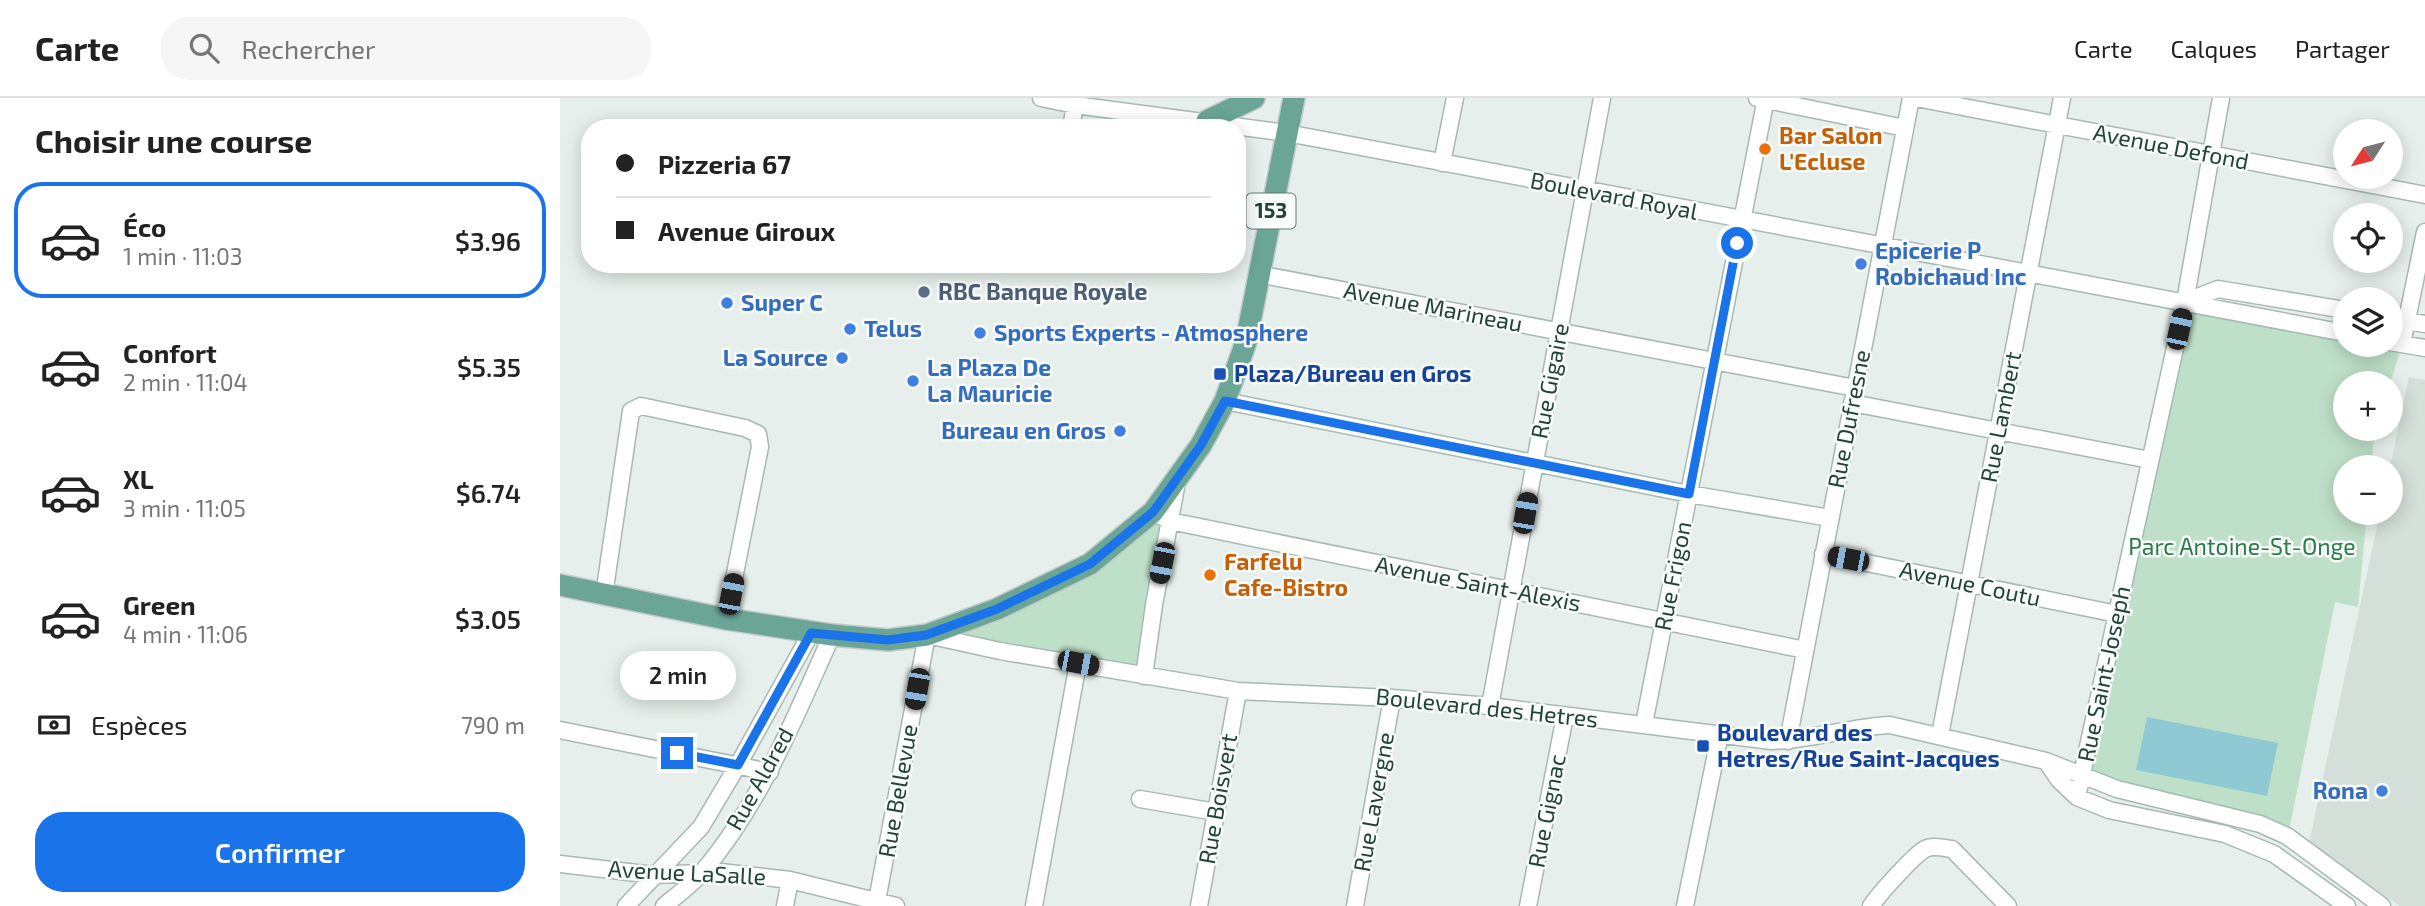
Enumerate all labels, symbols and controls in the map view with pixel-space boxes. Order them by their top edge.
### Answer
search box [161,17,651,80]
text: Carte [35,28,119,68]
icon: search [185,29,223,67]
text: Rechercher [241,33,375,64]
text: Carte [2074,34,2133,63]
text: Calques [2171,34,2257,63]
text: Partager [2295,34,2390,63]
street label: Avenue Defond [2091,117,2251,175]
north arrow [2333,119,2403,189]
map controls [2333,119,2403,525]
text: Choisir une course [35,121,312,159]
place label: Bar Salon L'Ecluse [1779,121,1883,175]
marker: Bar Salon L'Ecluse [1757,141,1773,157]
text: Pizzeria 67 [658,148,791,179]
street label: Boulevard Royal [1528,165,1701,225]
road number: 153 [1246,194,1296,228]
button: locate [2333,203,2403,273]
icon: car [39,209,102,272]
text: Éco [123,211,166,242]
text: Avenue Giroux [658,215,835,246]
text: $3.96 [455,225,521,256]
route start [1721,227,1753,259]
place label: Epicerie P Robichaud Inc [1875,236,2027,290]
text: 1 min · 11:03 [123,242,243,270]
marker: Epicerie P Robichaud Inc [1853,256,1869,272]
street label: Avenue Marineau [1341,275,1525,337]
place label: RBC Banque Royale [938,277,1148,305]
marker: RBC Banque Royale [916,284,932,300]
button: layers [2333,287,2403,357]
place label: Super C [741,288,823,316]
marker: Super C [719,295,735,311]
car [2165,306,2194,352]
place label: Telus [864,314,922,342]
place label: Sports Experts - Atmosphere [994,318,1308,346]
marker: Telus [842,321,858,337]
street label: Rue Gigaire [1524,321,1574,441]
marker: Sports Experts - Atmosphere [972,325,988,341]
icon: car [39,335,102,398]
text: Confort [123,337,217,368]
place label: La Source [723,343,828,371]
street label: Rue Dufresne [1821,347,1875,490]
street label: Rue Lambert [1974,349,2026,485]
marker: La Source [834,350,850,366]
text: $5.35 [457,351,521,382]
place label: La Plaza De La Mauricie [927,353,1052,407]
place label: Plaza/Bureau en Gros [1234,359,1472,387]
marker: Plaza/Bureau en Gros [1212,366,1228,382]
text: 2 min · 11:04 [123,368,248,396]
button: + [2333,371,2403,441]
marker: La Plaza De La Mauricie [905,373,921,389]
place label: Bureau en Gros [941,416,1106,444]
marker: Bureau en Gros [1112,423,1128,439]
button: − [2333,455,2403,525]
icon: car [39,461,102,524]
text: XL [123,463,154,494]
text: $6.74 [456,477,521,508]
car [1512,490,1539,536]
text: 3 min · 11:05 [123,494,246,522]
street label: Rue Frigon [1648,519,1696,633]
park label: Parc Antoine-St-Onge [2128,532,2356,560]
car [1148,540,1177,586]
car [1826,545,1871,573]
place label: Farfelu Cafe-Bistro [1224,547,1348,601]
street label: Avenue Saint-Alexis [1373,549,1583,617]
street label: Avenue Coutu [1897,554,2043,612]
marker: Farfelu Cafe-Bistro [1202,567,1218,583]
car [717,571,746,617]
street label: Rue Saint-Joseph [2071,583,2135,764]
icon: car [39,587,102,650]
text: Green [123,589,196,620]
text: $3.05 [455,603,521,634]
text: 4 min · 11:06 [123,620,248,648]
car [1056,649,1101,677]
callout: 2 min [619,652,735,700]
text: 2 min [649,661,707,689]
car [904,666,931,712]
street label: Boulevard des Hetres [1375,681,1600,733]
icon: cash [35,706,73,744]
text: Espèces [91,709,188,740]
text: 790 m [461,711,525,739]
place label: Boulevard des Hetres/Rue Saint-Jacques [1717,718,2000,772]
street label: Rue Aldred [719,722,799,835]
street label: Rue Bellevue [872,722,923,860]
street label: Rue Lavergne [1347,730,1399,874]
street label: Rue Boisvert [1192,731,1242,866]
route end [661,737,693,769]
marker: Boulevard des Hetres/Rue Saint-Jacques [1695,738,1711,754]
street label: Rue Gignac [1521,752,1571,870]
place label: Rona [2313,776,2368,804]
marker: Rona [2374,783,2390,799]
button: Confirmer [35,812,525,892]
street label: Avenue LaSalle [607,854,767,890]

